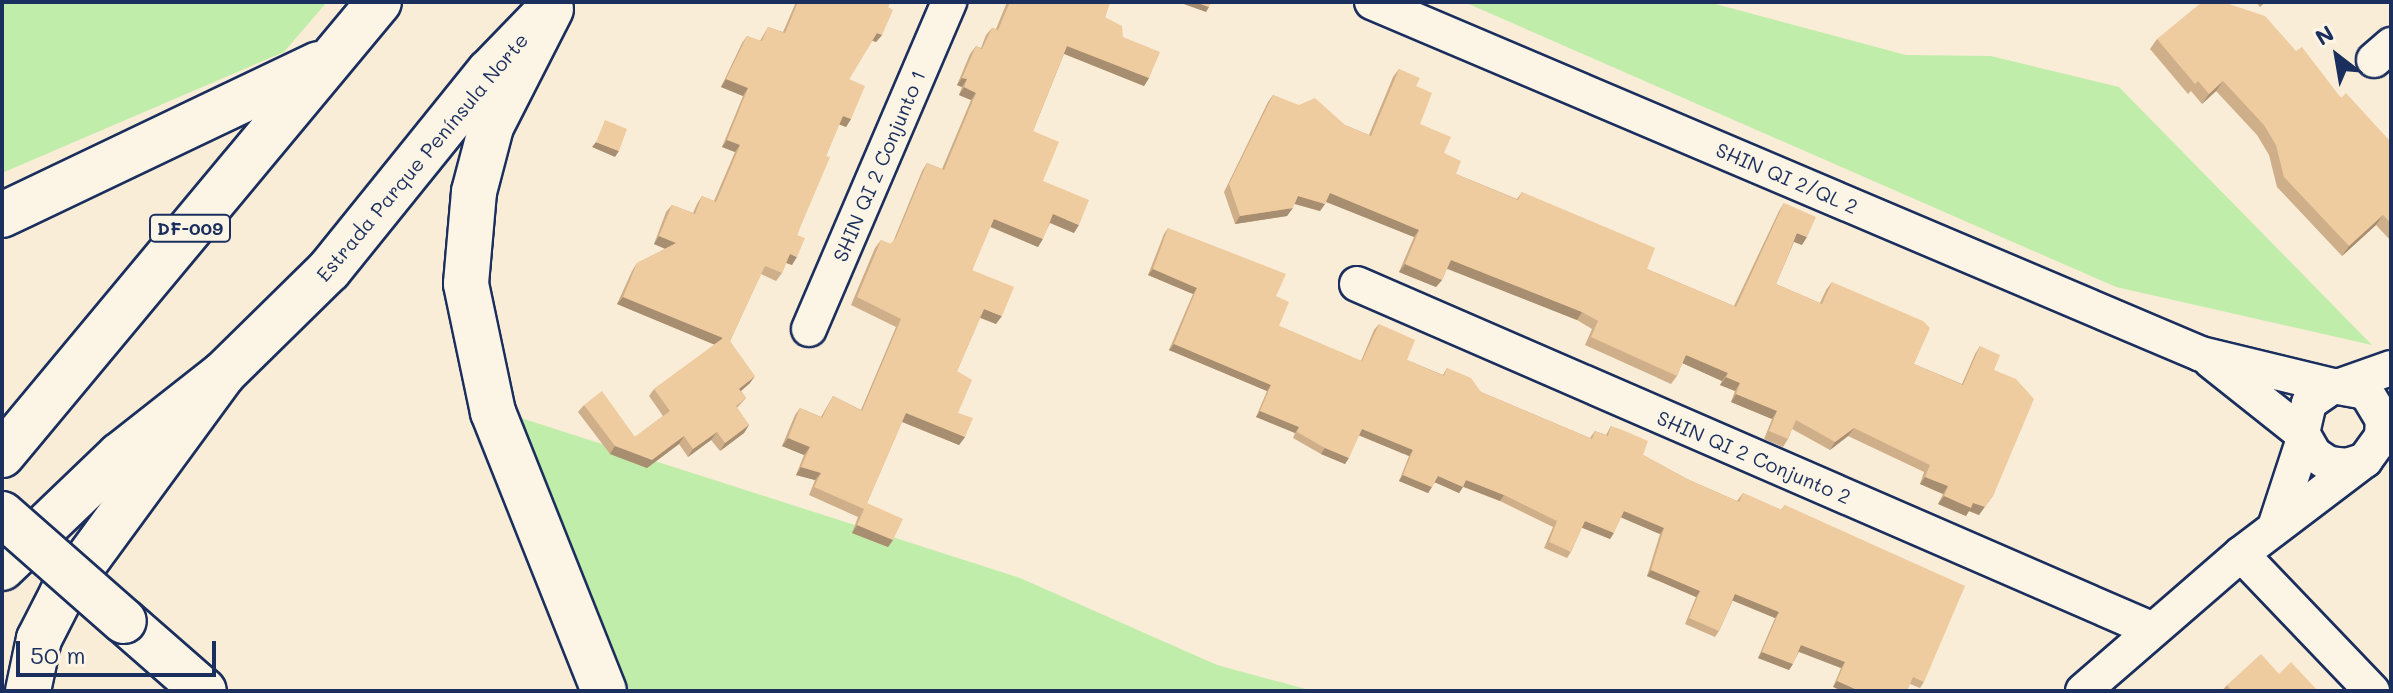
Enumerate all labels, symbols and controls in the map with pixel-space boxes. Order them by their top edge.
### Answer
north arrow [2297,16,2377,96]
text: N [2310,18,2339,52]
street label: Estrada Parque Península Norte [311,28,533,286]
street label: SHIN QI 2 Conjunto 1 [828,67,930,265]
street label: SHIN QI 2/QL 2 [1713,137,1861,219]
road number: DF-009 [148,214,232,242]
street label: SHIN QI 2 Conjunto 2 [1654,405,1854,509]
scale bar [20,625,220,675]
text: 50 m [30,639,86,670]

